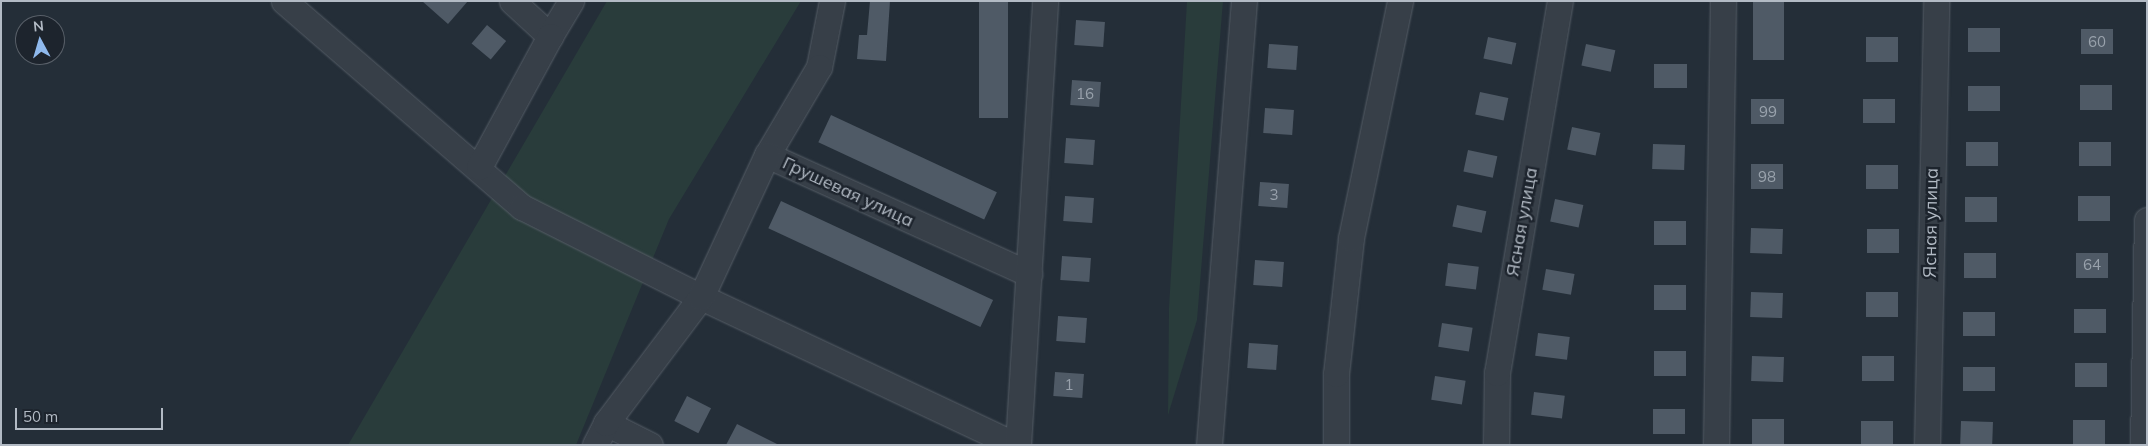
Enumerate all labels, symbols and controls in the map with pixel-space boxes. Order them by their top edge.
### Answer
north arrow [15,15,65,65]
text: N [32,17,45,36]
house number: 60 [2088,33,2106,51]
house number: 16 [1076,85,1094,103]
house number: 99 [1759,103,1777,121]
street label: Грушевая улица [779,152,917,232]
street label: Ясная улица [1502,166,1542,278]
house number: 98 [1758,168,1776,186]
street label: Ясная улица [1919,168,1943,278]
house number: 3 [1270,186,1278,204]
house number: 64 [2083,256,2101,274]
house number: 1 [1065,376,1073,394]
scale bar [18,398,165,430]
text: 50 m [23,407,58,426]

